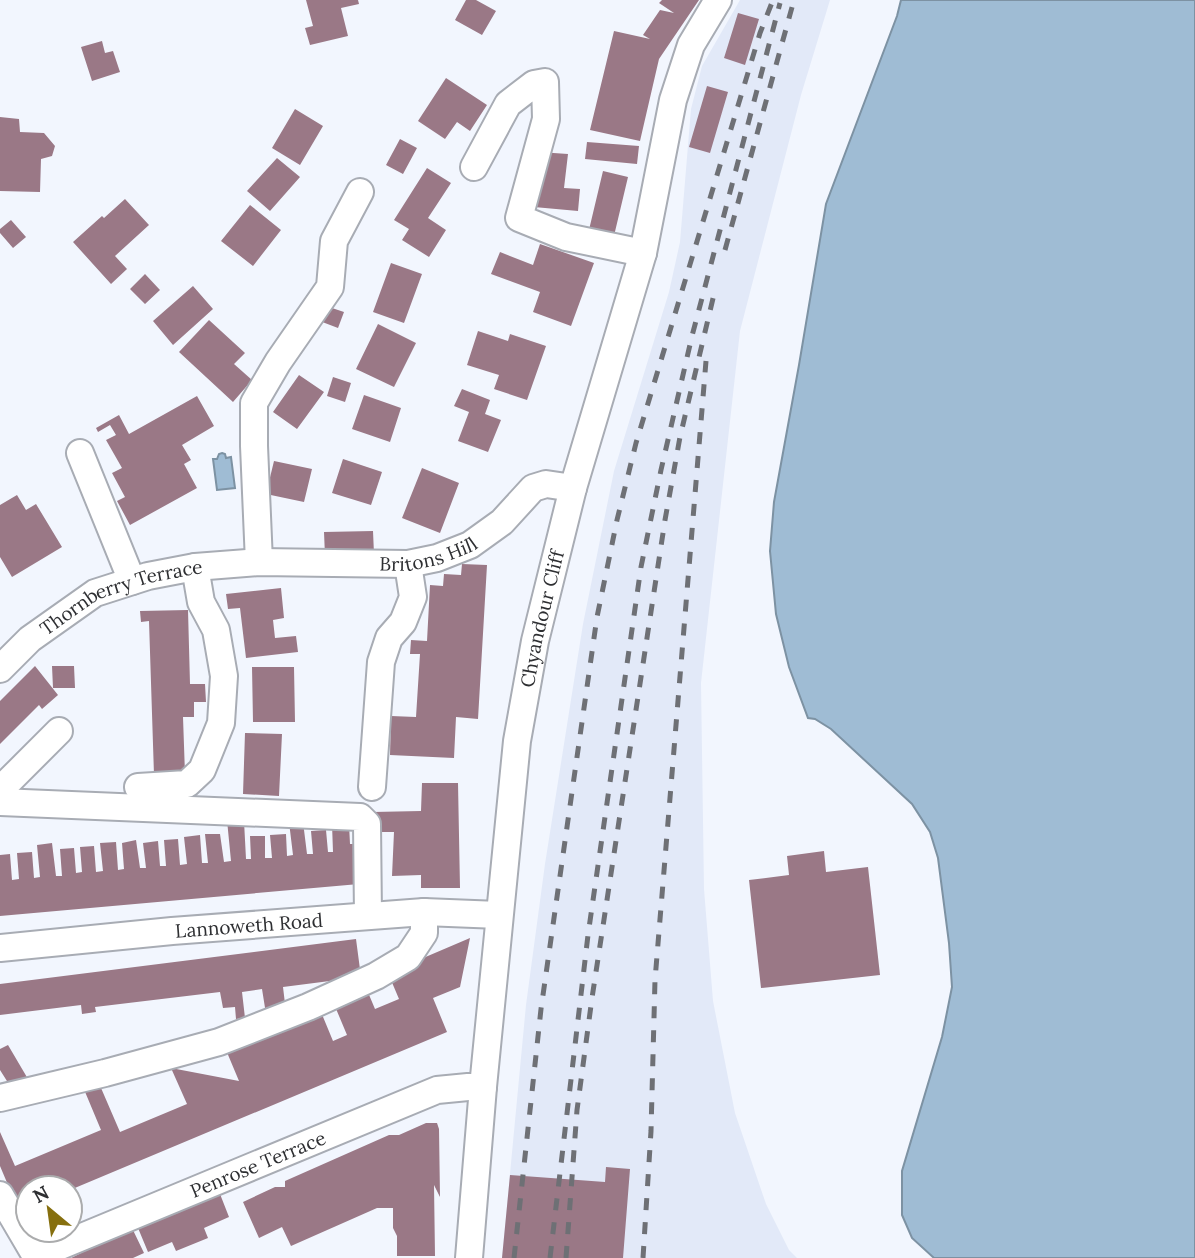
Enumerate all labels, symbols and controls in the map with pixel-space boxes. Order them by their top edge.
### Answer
street label: Britons Hill [379,532,482,576]
street label: Chyandour Cliff [515,546,569,689]
street label: Thornberry Terrace [35,554,203,640]
street label: Lannoweth Road [174,908,324,943]
street label: Penrose Terrace [186,1125,329,1203]
north arrow [14,1174,84,1244]
text: N [29,1180,53,1208]

